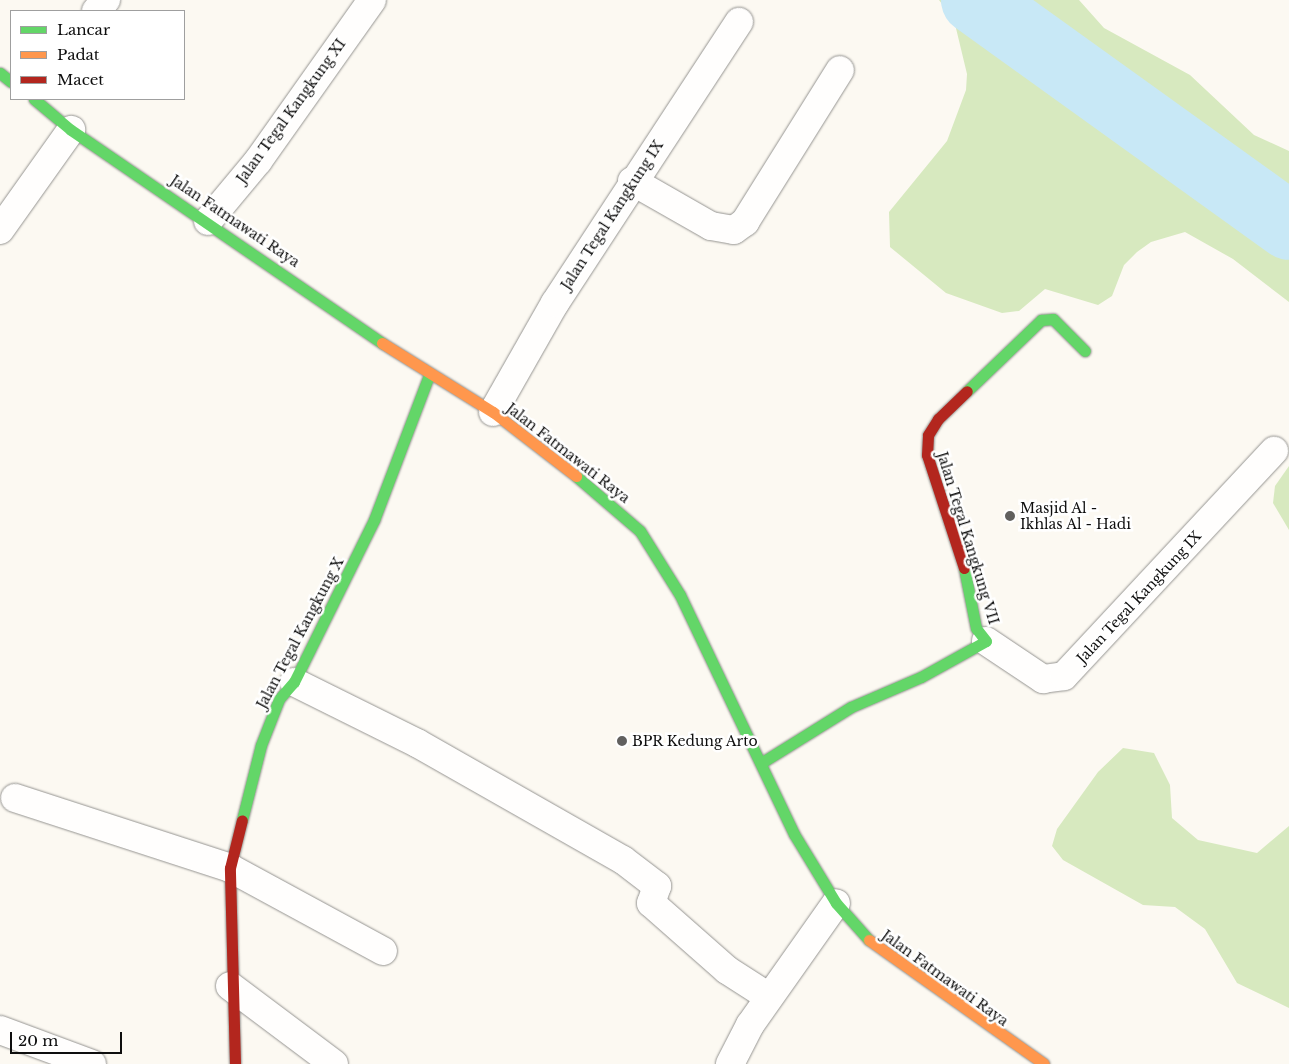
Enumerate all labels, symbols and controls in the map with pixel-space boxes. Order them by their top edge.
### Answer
legend [10,10,185,100]
text: Lancar [57,20,110,39]
street label: Jalan Tegal Kangkung XI [233,35,349,187]
text: Padat [57,45,100,64]
text: Macet [57,70,104,89]
street label: Jalan Tegal Kangkung IX [557,137,667,293]
street label: Jalan Fatmawati Raya [167,172,303,270]
street label: Jalan Fatmawati Raya [503,400,633,506]
street label: Jalan Tegal Kangkung VII [934,449,1002,627]
place label: Masjid Al - Ikhlas Al - Hadi [1020,500,1132,532]
marker: Masjid Al - Ikhlas Al - Hadi [1004,510,1016,522]
street label: Jalan Tegal Kangkung IX [1073,527,1205,667]
street label: Jalan Tegal Kangkung X [253,554,347,712]
place label: BPR Kedung Arto [632,733,759,749]
marker: BPR Kedung Arto [616,735,628,747]
street label: Jalan Fatmawati Raya [879,927,1011,1029]
scale bar [12,1022,125,1054]
text: 20 m [18,1031,58,1050]

